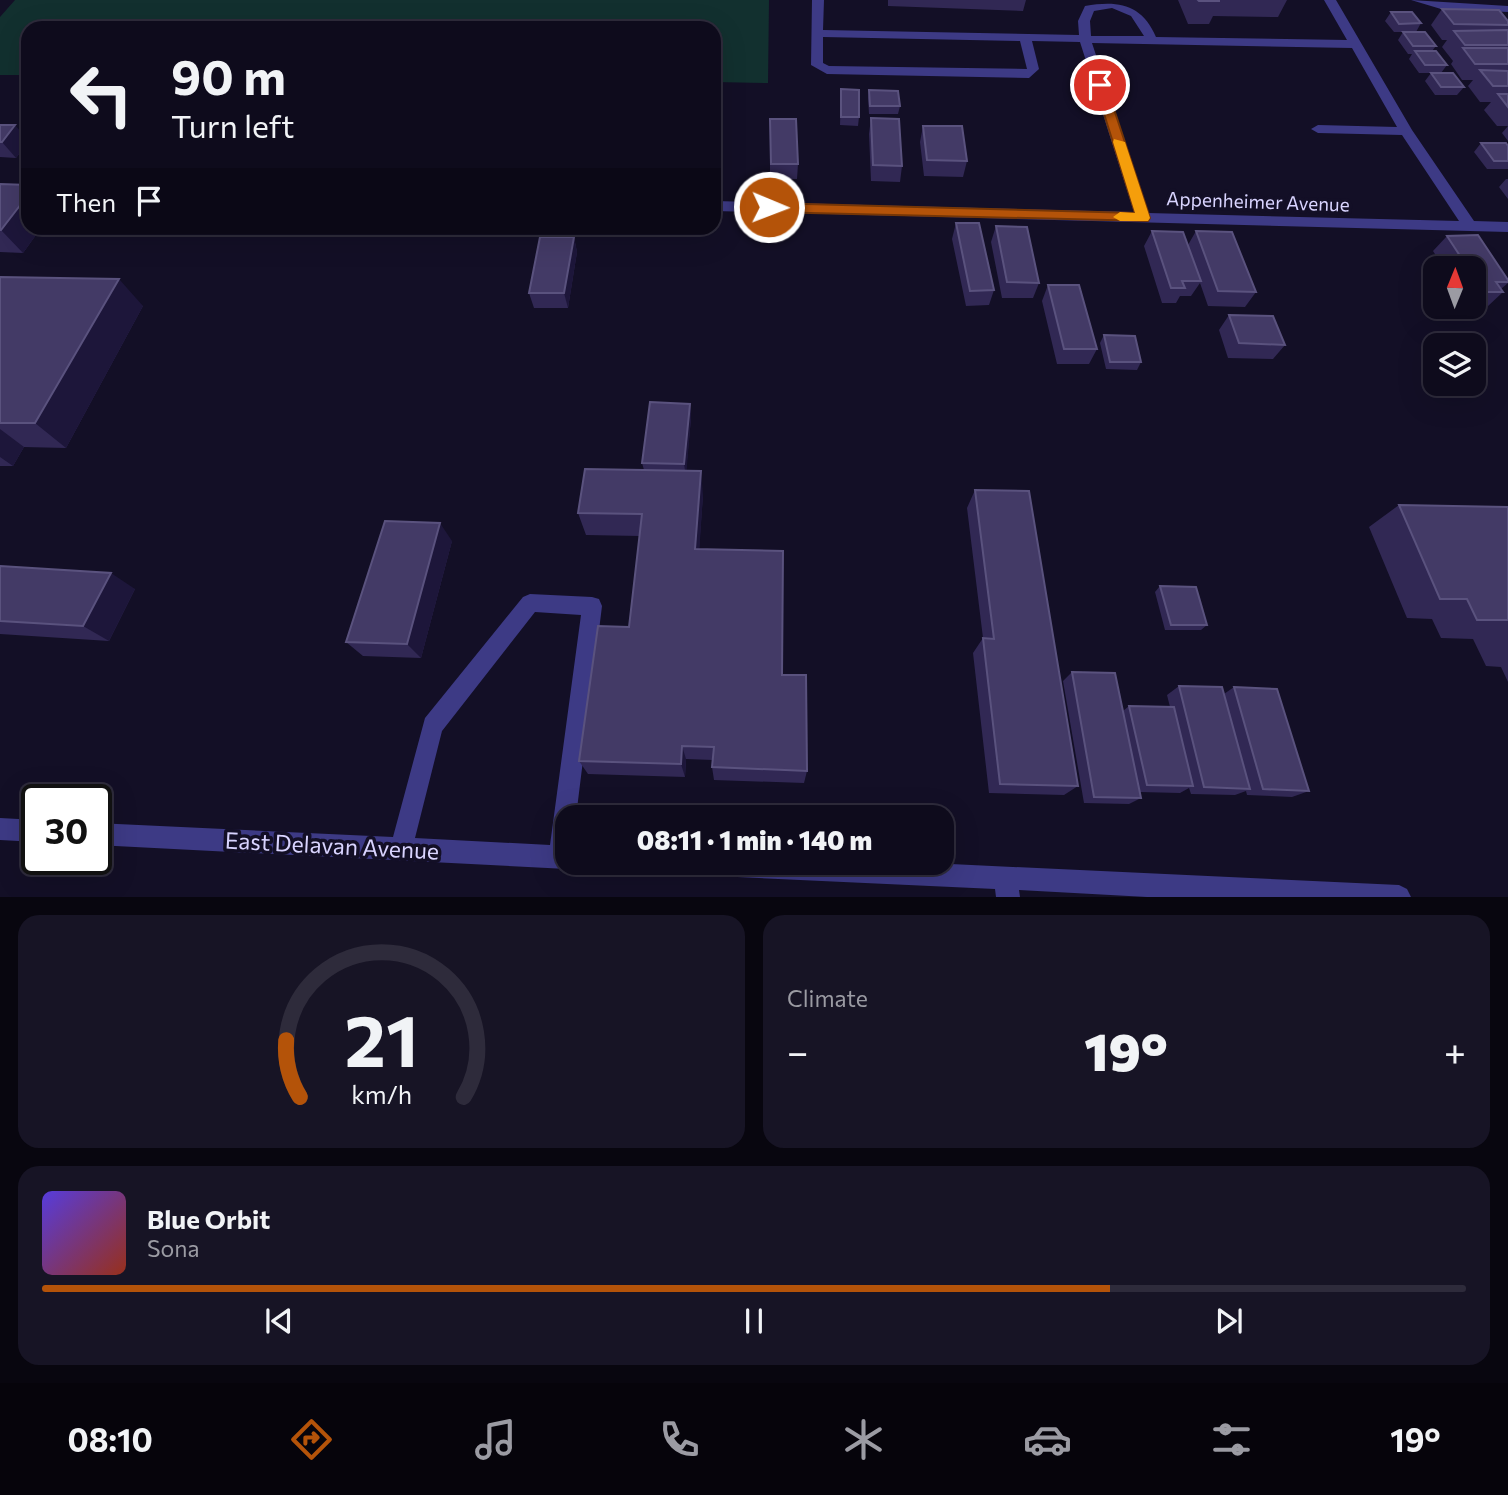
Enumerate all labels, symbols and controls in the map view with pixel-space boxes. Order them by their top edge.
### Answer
text: 90 m [171,45,286,105]
icon: left [56,49,147,140]
pin [1070,55,1130,115]
icon: arrive [1081,66,1119,104]
text: Turn left [171,105,295,145]
position arrow [732,170,806,244]
icon: arrive [130,182,168,220]
text: Then [56,186,116,217]
street label: Appenheimer Avenue [1166,186,1350,216]
north arrow [1423,256,1486,318]
map controls [1423,256,1486,396]
button: layers [1423,333,1486,396]
speed limit sign: 30 [21,784,112,875]
text: 08:11 · 1 min · 140 m [637,824,872,855]
street label: East Delavan Avenue [224,825,440,865]
text: Climate [787,984,868,1012]
text: 21 [344,994,419,1083]
text: 19° [1084,1018,1168,1082]
text: − [787,1027,809,1074]
text: + [1444,1027,1466,1074]
text: km/h [351,1079,412,1109]
text: Blue Orbit [147,1203,270,1234]
text: Sona [147,1234,199,1262]
icon: previous [260,1302,298,1340]
icon: pause [735,1302,773,1340]
icon: next [1210,1302,1248,1340]
icon: directions [287,1415,336,1464]
icon: music [471,1415,520,1464]
icon: phone [655,1415,704,1464]
icon: climate [839,1415,888,1464]
icon: car [1023,1415,1072,1464]
icon: filters [1207,1415,1256,1464]
text: 08:10 [67,1419,153,1459]
text: 19° [1390,1419,1441,1459]

